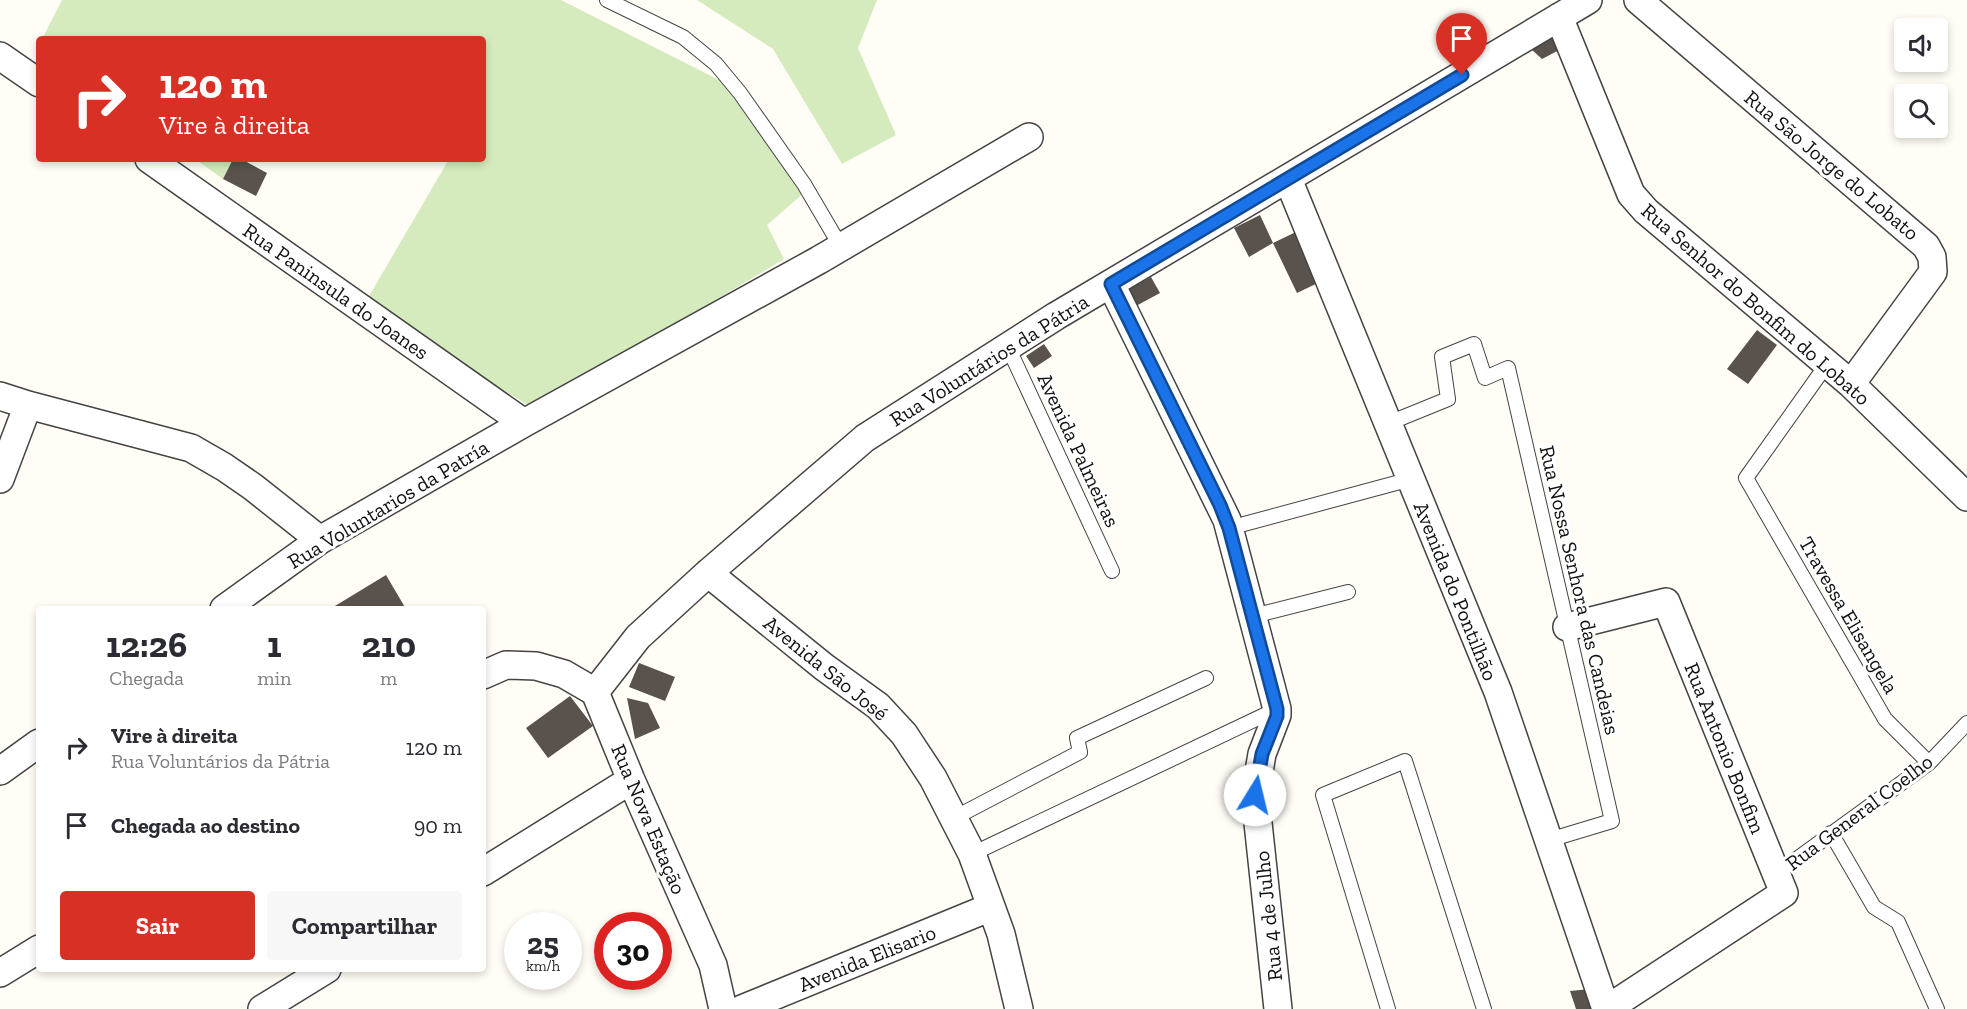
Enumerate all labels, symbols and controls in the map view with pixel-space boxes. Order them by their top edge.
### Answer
pin [1436,13,1487,75]
map controls [1894,18,1948,138]
button: sound [1894,18,1948,72]
icon: arrive [1445,22,1478,55]
text: 120 m [159,58,267,109]
icon: right [60,60,138,138]
button: search [1894,84,1948,138]
street label: Rua São Jorge do Lobato [1740,85,1924,245]
text: Vire à direita [159,109,310,141]
street label: Rua Senhor do Bonfim do Lobato [1636,198,1876,410]
street label: Rua Paninsula do Joanes [238,217,434,365]
street label: Rua Voluntários da Pátria [885,288,1093,432]
street label: Avenida Palmeiras [1032,369,1126,531]
street label: Rua Voluntarios da Patría [283,434,493,574]
street label: Rua Nossa Senhora das Candeias [1535,443,1625,737]
street label: Avenida do Pontilhão [1409,498,1503,684]
street label: Travessa Elisangela [1794,532,1904,698]
street label: Avenida São José [759,610,893,726]
text: 12:26 [106,623,187,666]
text: 1 [267,623,282,666]
text: 210 [361,623,416,666]
street label: Rua Antonio Bonfim [1679,659,1771,837]
text: Chegada [109,666,184,690]
text: min [257,666,292,690]
text: m [380,666,397,690]
text: Vire à direita [111,722,238,749]
icon: right [60,731,93,764]
text: 120 m [406,734,462,761]
street label: Rua Nova Estação [606,740,692,898]
text: Rua Voluntários da Pátria [111,749,330,773]
street label: Rua General Coelho [1781,749,1937,875]
position arrow [1223,763,1287,827]
icon: arrive [60,809,93,842]
text: Chegada ao destino [111,812,300,839]
text: 90 m [414,812,462,839]
street label: Rua 4 de Julho [1249,850,1287,982]
button: Sair [60,891,255,960]
button: Compartilhar [267,891,462,960]
speed limit sign: 30 [594,912,672,990]
street label: Avenida Elisario [795,919,939,997]
text: 25 [527,926,559,962]
text: km/h [526,957,560,975]

